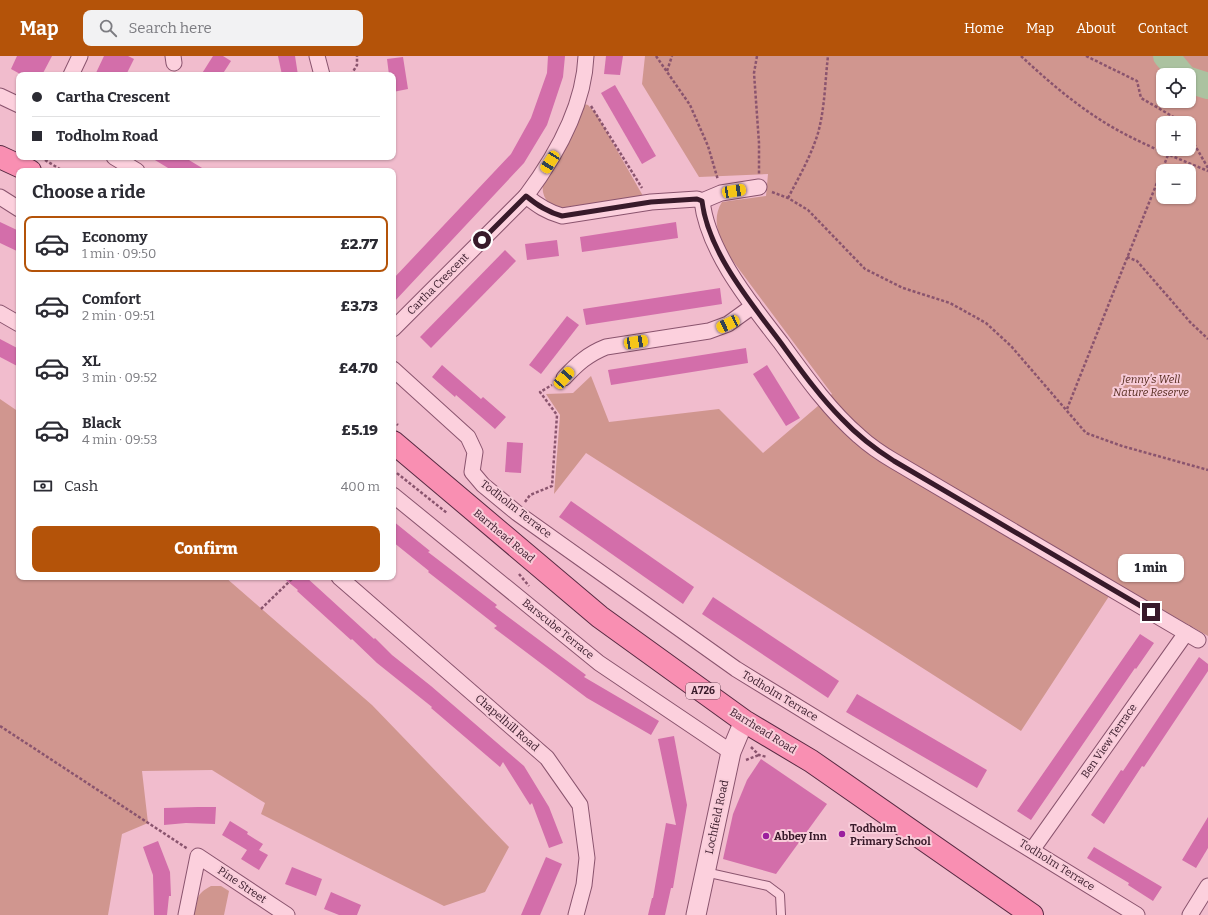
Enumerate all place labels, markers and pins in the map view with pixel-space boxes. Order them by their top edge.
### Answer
place label: Todholm Primary School [850,822,931,848]
marker: Todholm Primary School [837,829,847,839]
place label: Abbey Inn [774,830,827,843]
marker: Abbey Inn [761,831,771,841]

